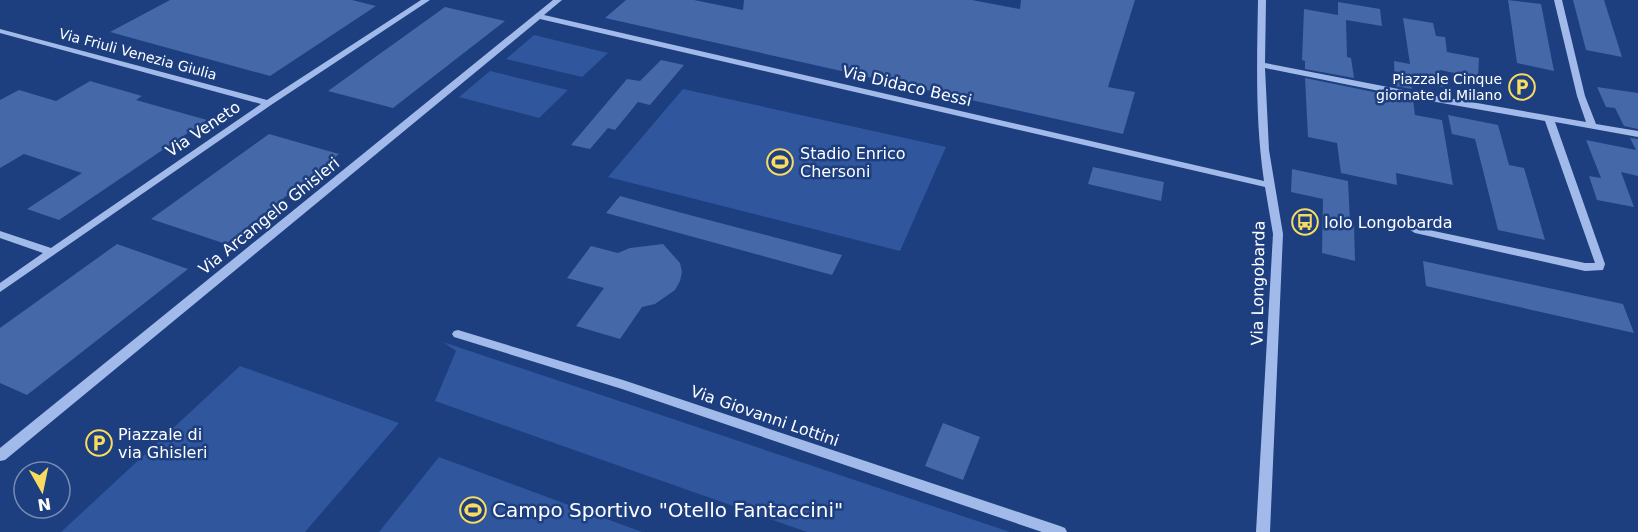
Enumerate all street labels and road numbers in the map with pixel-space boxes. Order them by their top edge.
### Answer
street label: Via Friuli Venezia Giulia [57,25,219,83]
street label: Via Didaco Bessi [840,62,974,110]
street label: Via Veneto [162,97,244,161]
street label: Via Arcangelo Ghisleri [195,153,343,279]
street label: Via Longobarda [1247,221,1269,345]
street label: Via Giovanni Lottini [688,382,842,450]

